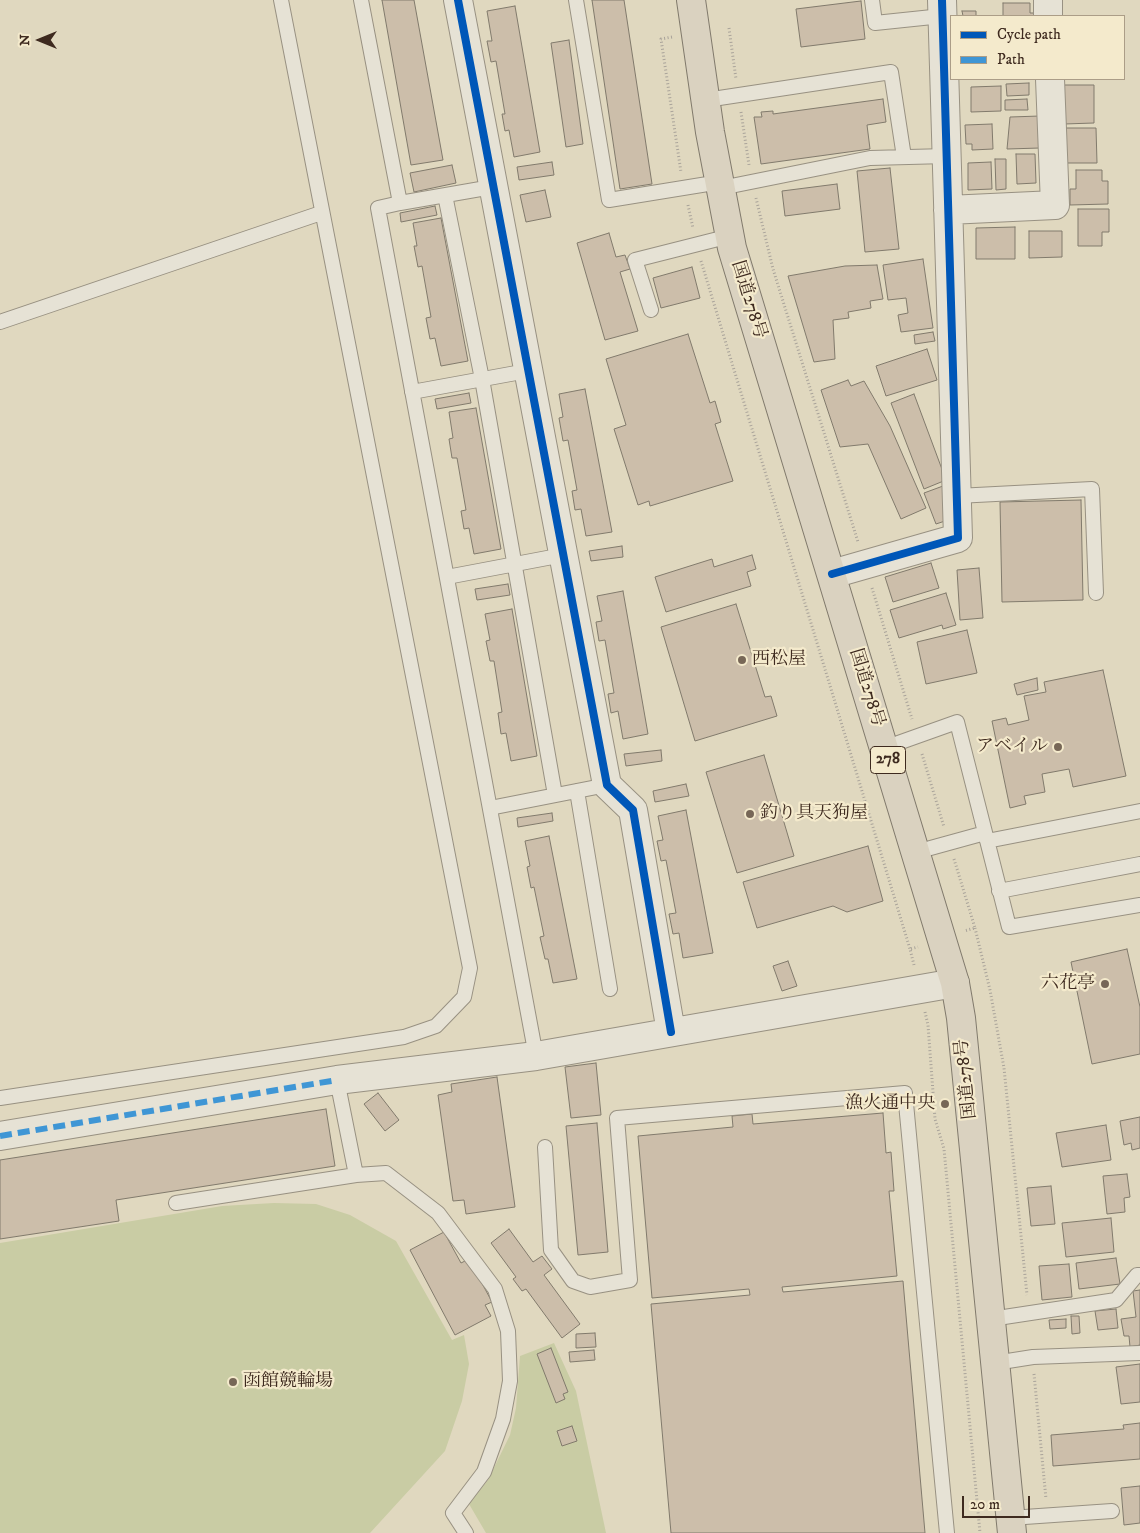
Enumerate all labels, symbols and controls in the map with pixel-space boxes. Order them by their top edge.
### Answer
north arrow [15,15,65,65]
legend [950,15,1125,80]
text: Cycle path [997,25,1061,44]
text: N [16,34,34,46]
text: Path [997,50,1025,69]
street label: 国道278号 [726,258,770,342]
street label: 国道278号 [844,646,888,730]
place label: 西松屋 [752,649,806,671]
marker: 西松屋 [736,654,748,666]
place label: アベイル [976,736,1048,758]
marker: アベイル [1052,741,1064,753]
road number: 278 [870,746,906,774]
place label: 釣り具天狗屋 [760,803,868,825]
marker: 釣り具天狗屋 [744,808,756,820]
place label: 六花亭 [1041,973,1095,995]
marker: 六花亭 [1099,978,1111,990]
street label: 国道278号 [952,1038,982,1120]
place label: 漁火通中央 [845,1093,935,1115]
marker: 漁火通中央 [939,1098,951,1110]
place label: 函館競輪場 [243,1371,333,1393]
marker: 函館競輪場 [227,1376,239,1388]
scale bar [965,1486,1032,1518]
text: 20 m [970,1495,1000,1514]

